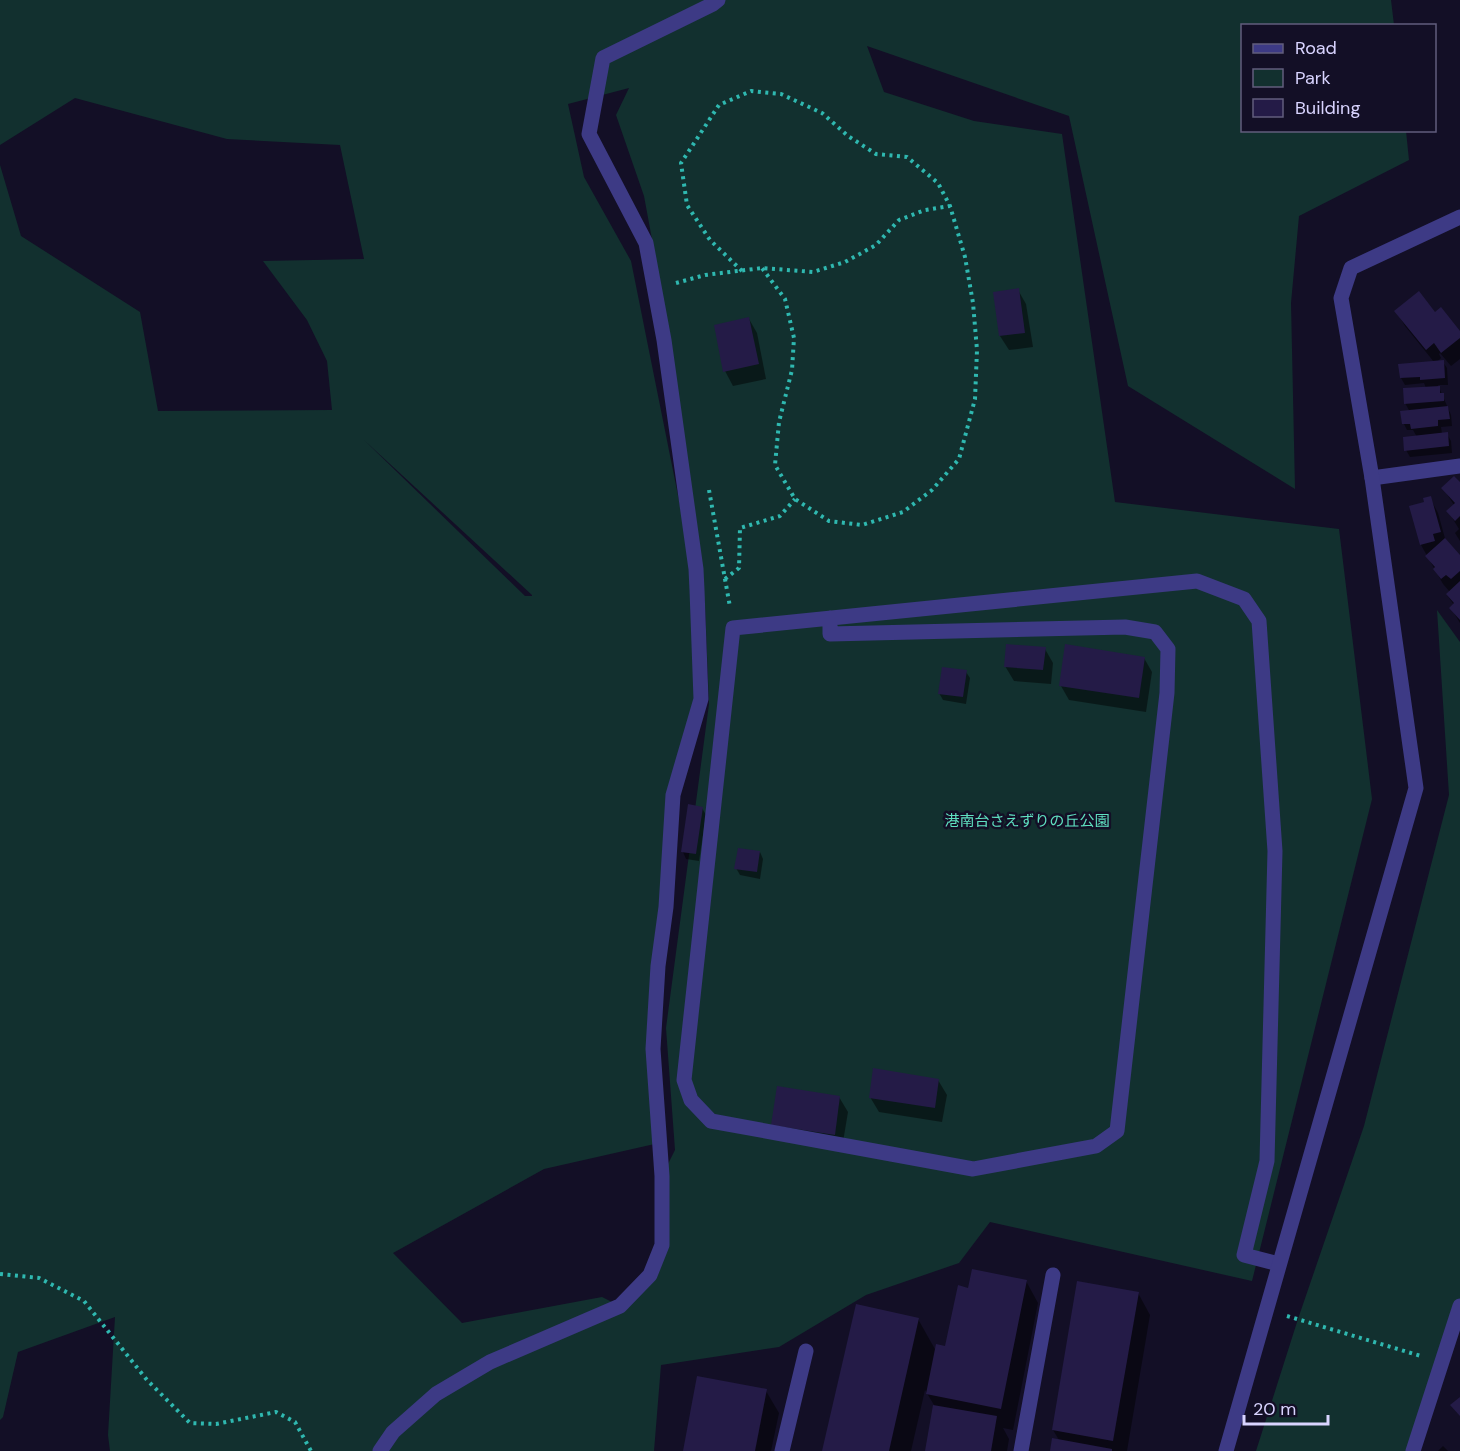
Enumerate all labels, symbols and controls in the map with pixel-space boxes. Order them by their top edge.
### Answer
legend [1241,24,1436,132]
text: Road [1295,36,1337,60]
text: Park [1295,66,1331,90]
text: Building [1295,96,1360,120]
park label: 港南台さえずりの丘公園 [944,811,1110,831]
scale bar [1244,1388,1328,1426]
text: 20 m [1253,1397,1296,1421]

